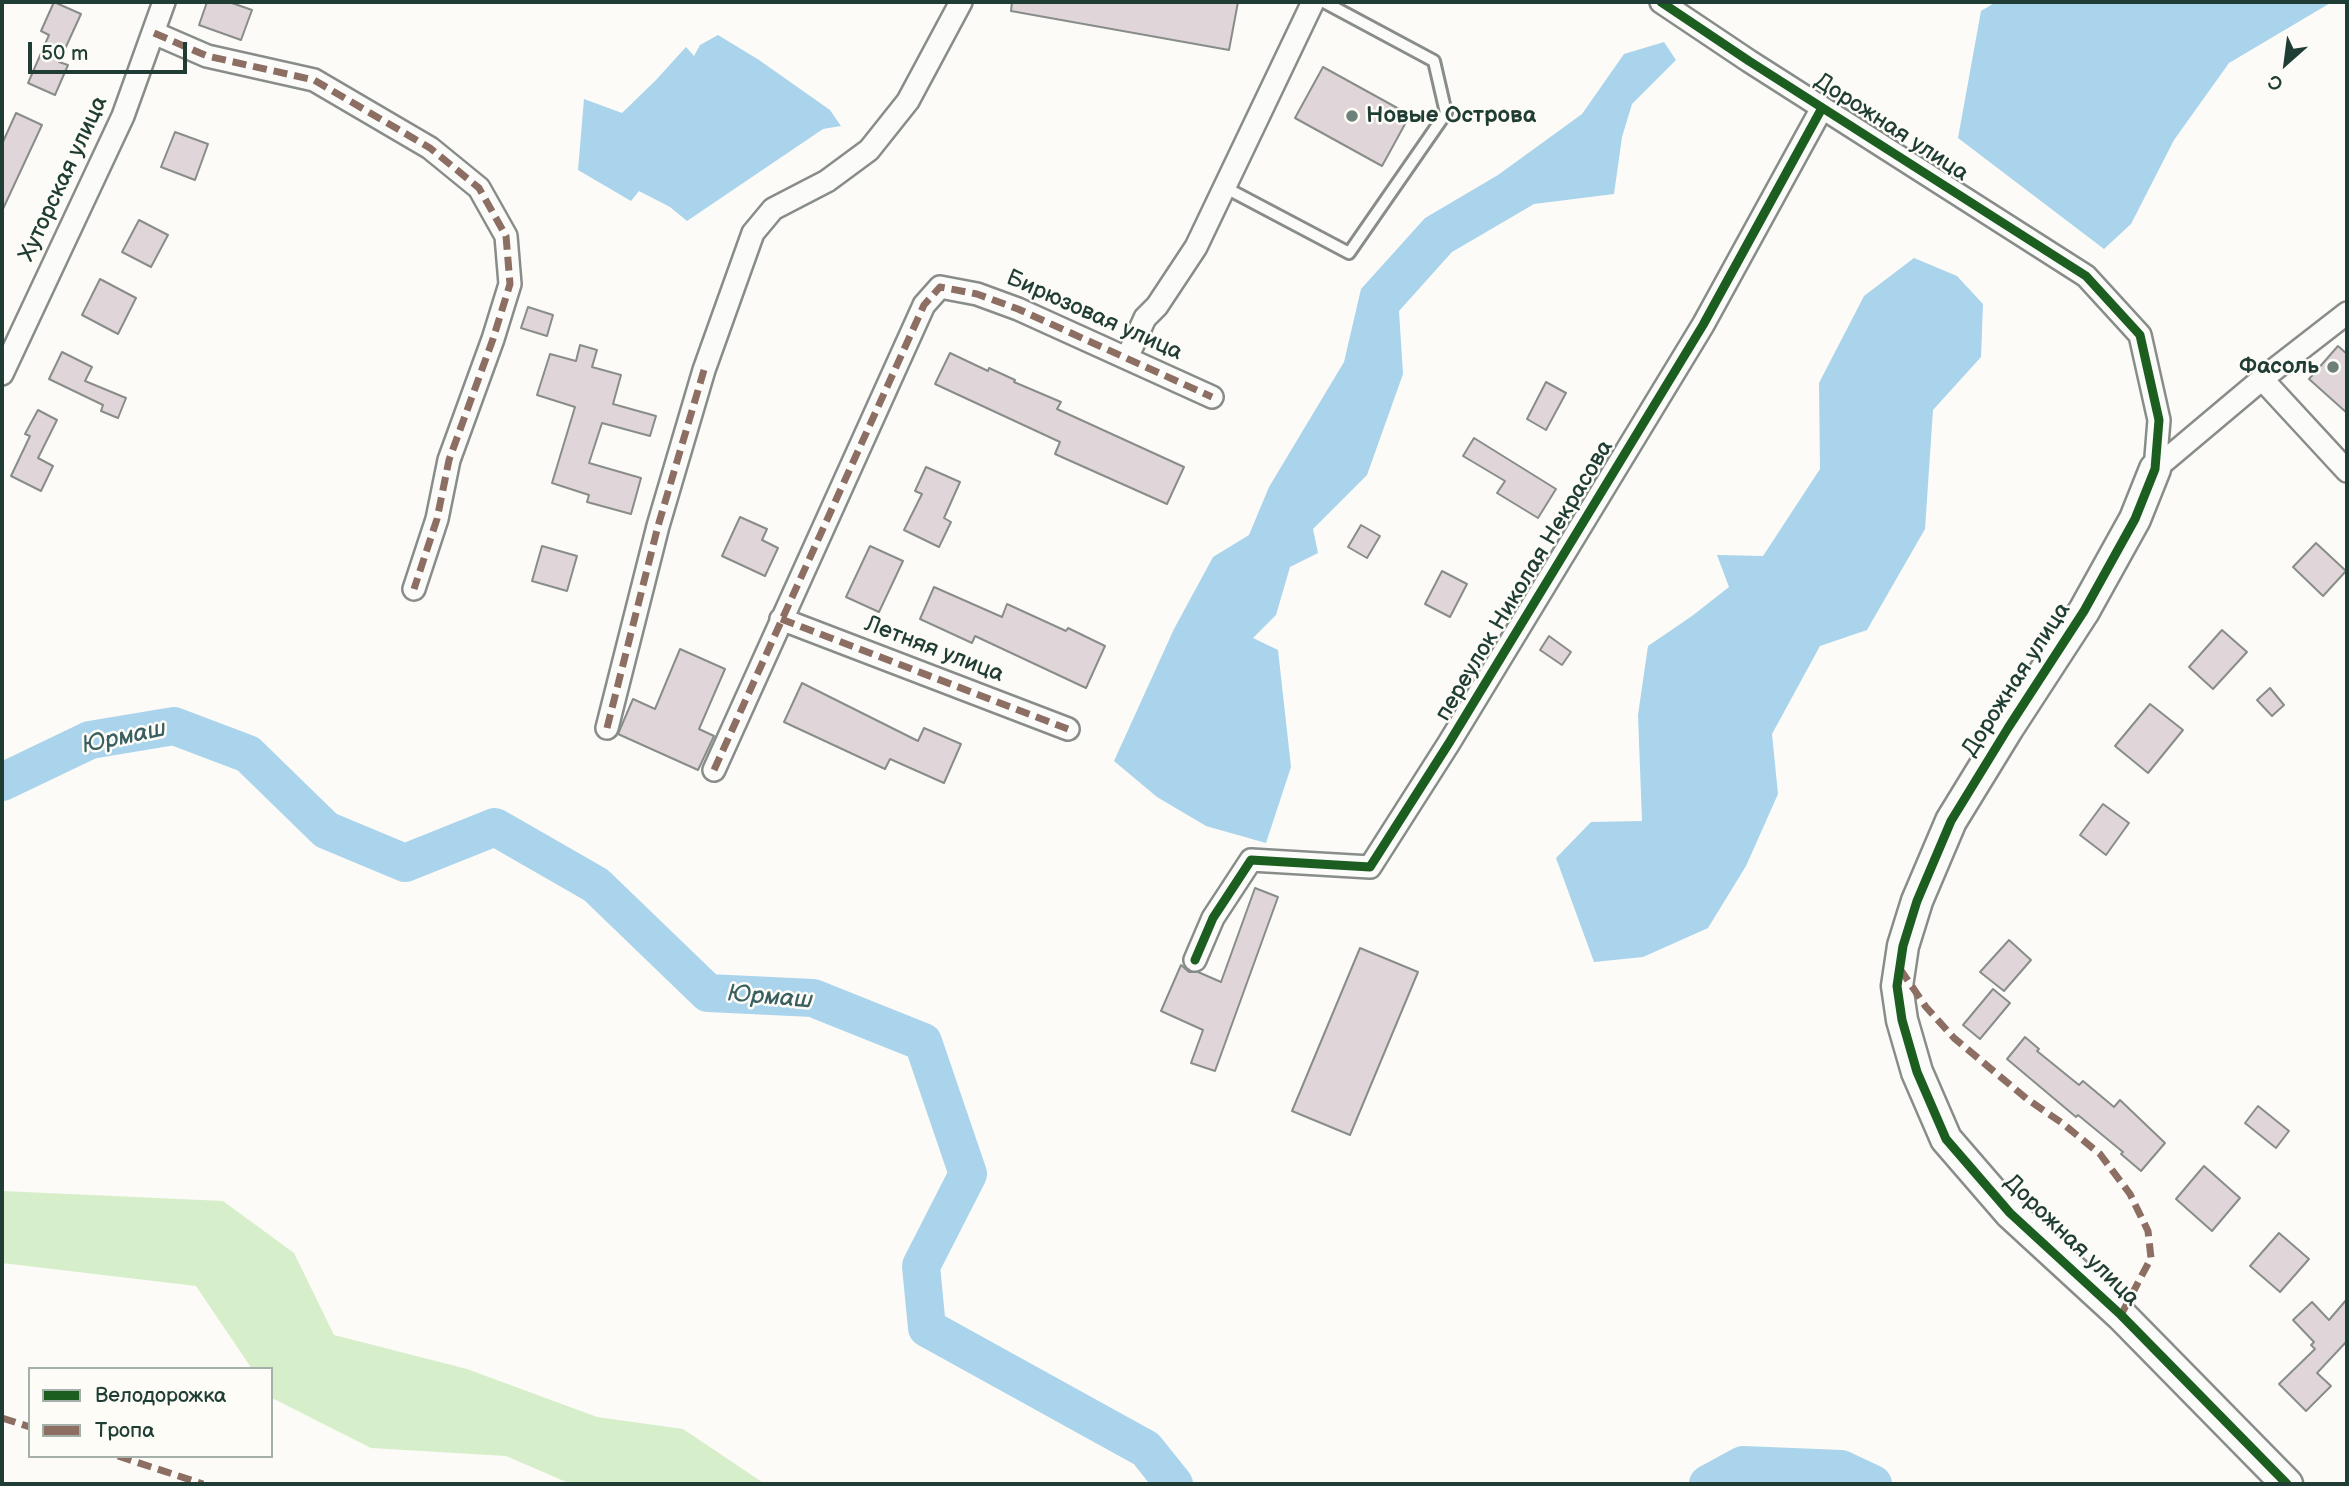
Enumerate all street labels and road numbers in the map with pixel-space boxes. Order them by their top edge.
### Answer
street label: Дорожная улица [1809,68,1973,188]
street label: Хуторская улица [14,92,114,266]
street label: Бирюзовая улица [1002,265,1186,367]
street label: переулок Николая Некрасова [1430,436,1620,726]
street label: Дорожная улица [1957,598,2077,762]
street label: Летняя улица [861,611,1007,689]
street label: Дорожная улица [1997,1169,2145,1313]

